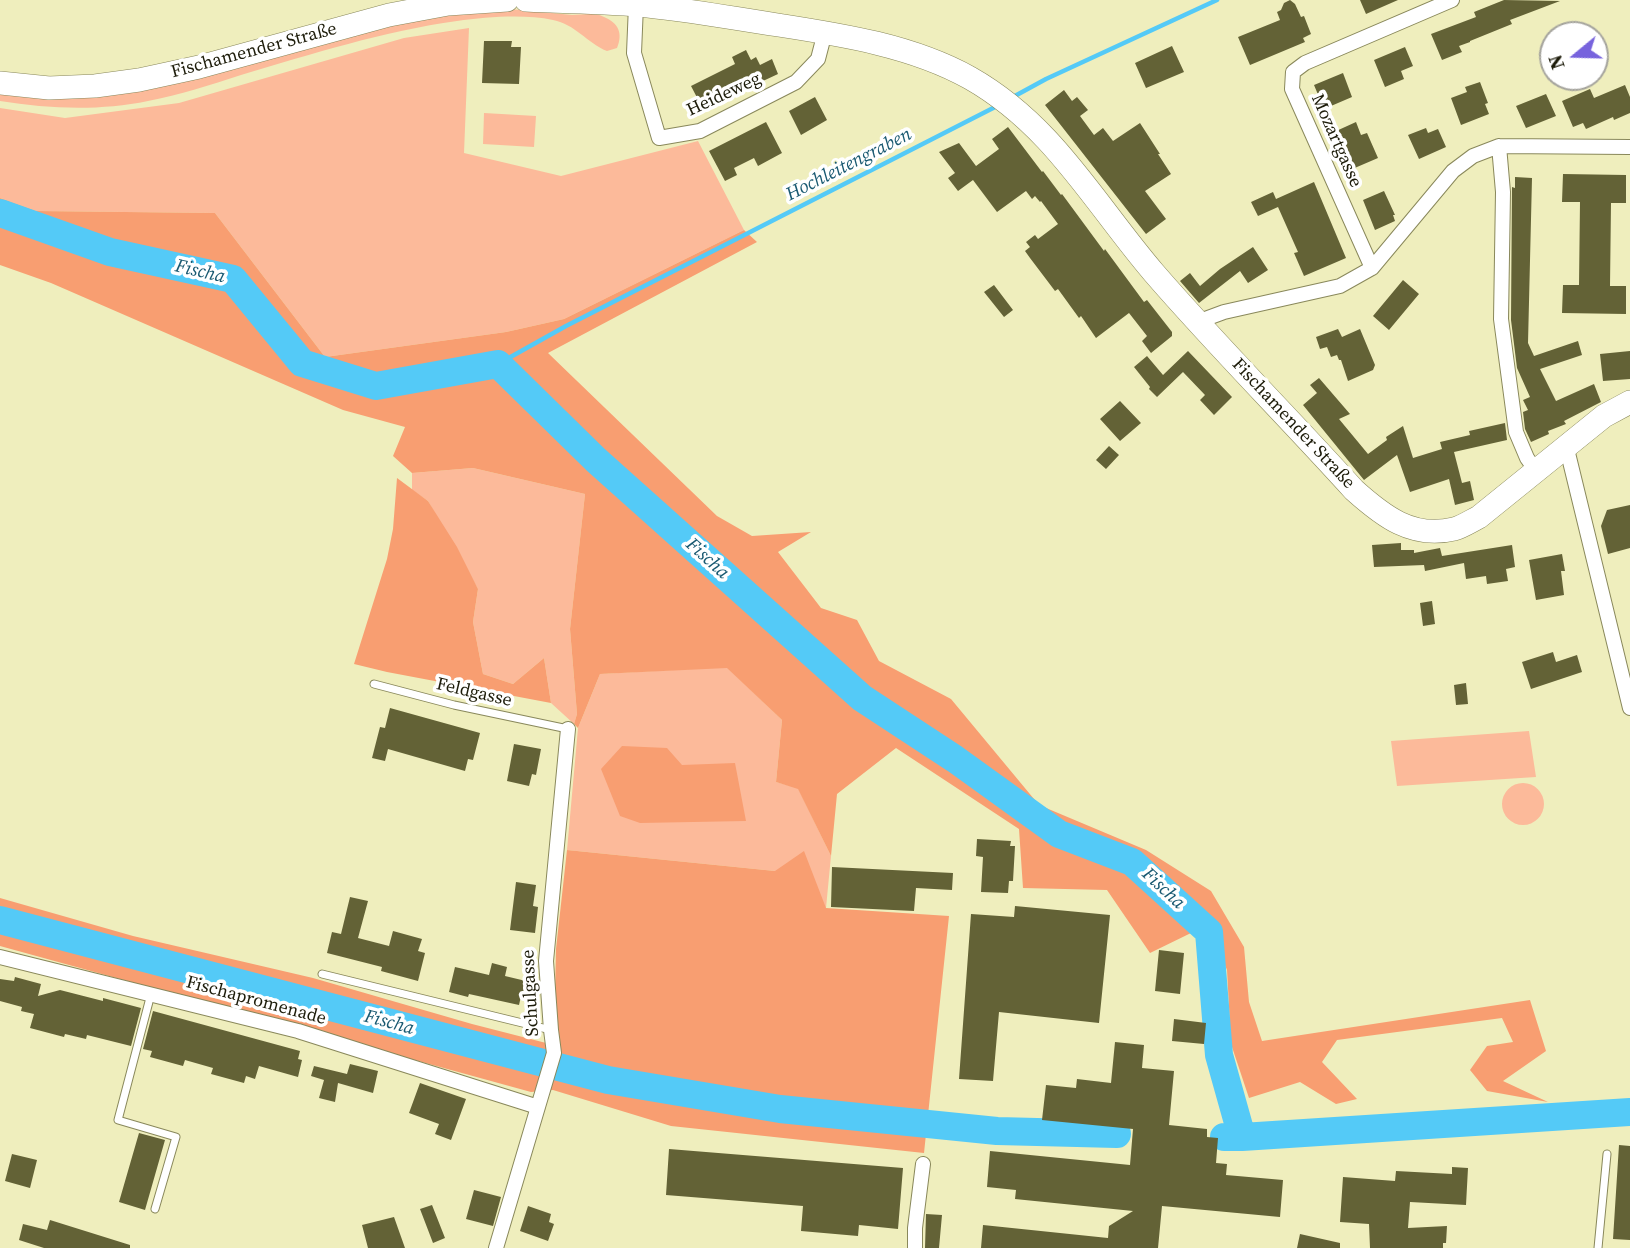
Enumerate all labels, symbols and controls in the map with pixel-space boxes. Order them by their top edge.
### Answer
street label: Fischamender Straße [169,18,339,84]
north arrow [1539,21,1609,91]
text: N [1541,51,1571,73]
street label: Heideweg [683,68,765,122]
street label: Mozartgasse [1306,91,1366,191]
water label: Hochleitengraben [782,123,916,207]
water label: Fischa [173,255,227,289]
street label: Fischamender Straße [1227,354,1359,494]
water label: Fischa [681,534,733,584]
street label: Feldgasse [434,674,514,712]
water label: Fischa [1137,863,1189,915]
street label: Schulgasse [518,949,544,1037]
street label: Fischapromenade [184,972,328,1030]
water label: Fischa [362,1005,416,1041]

